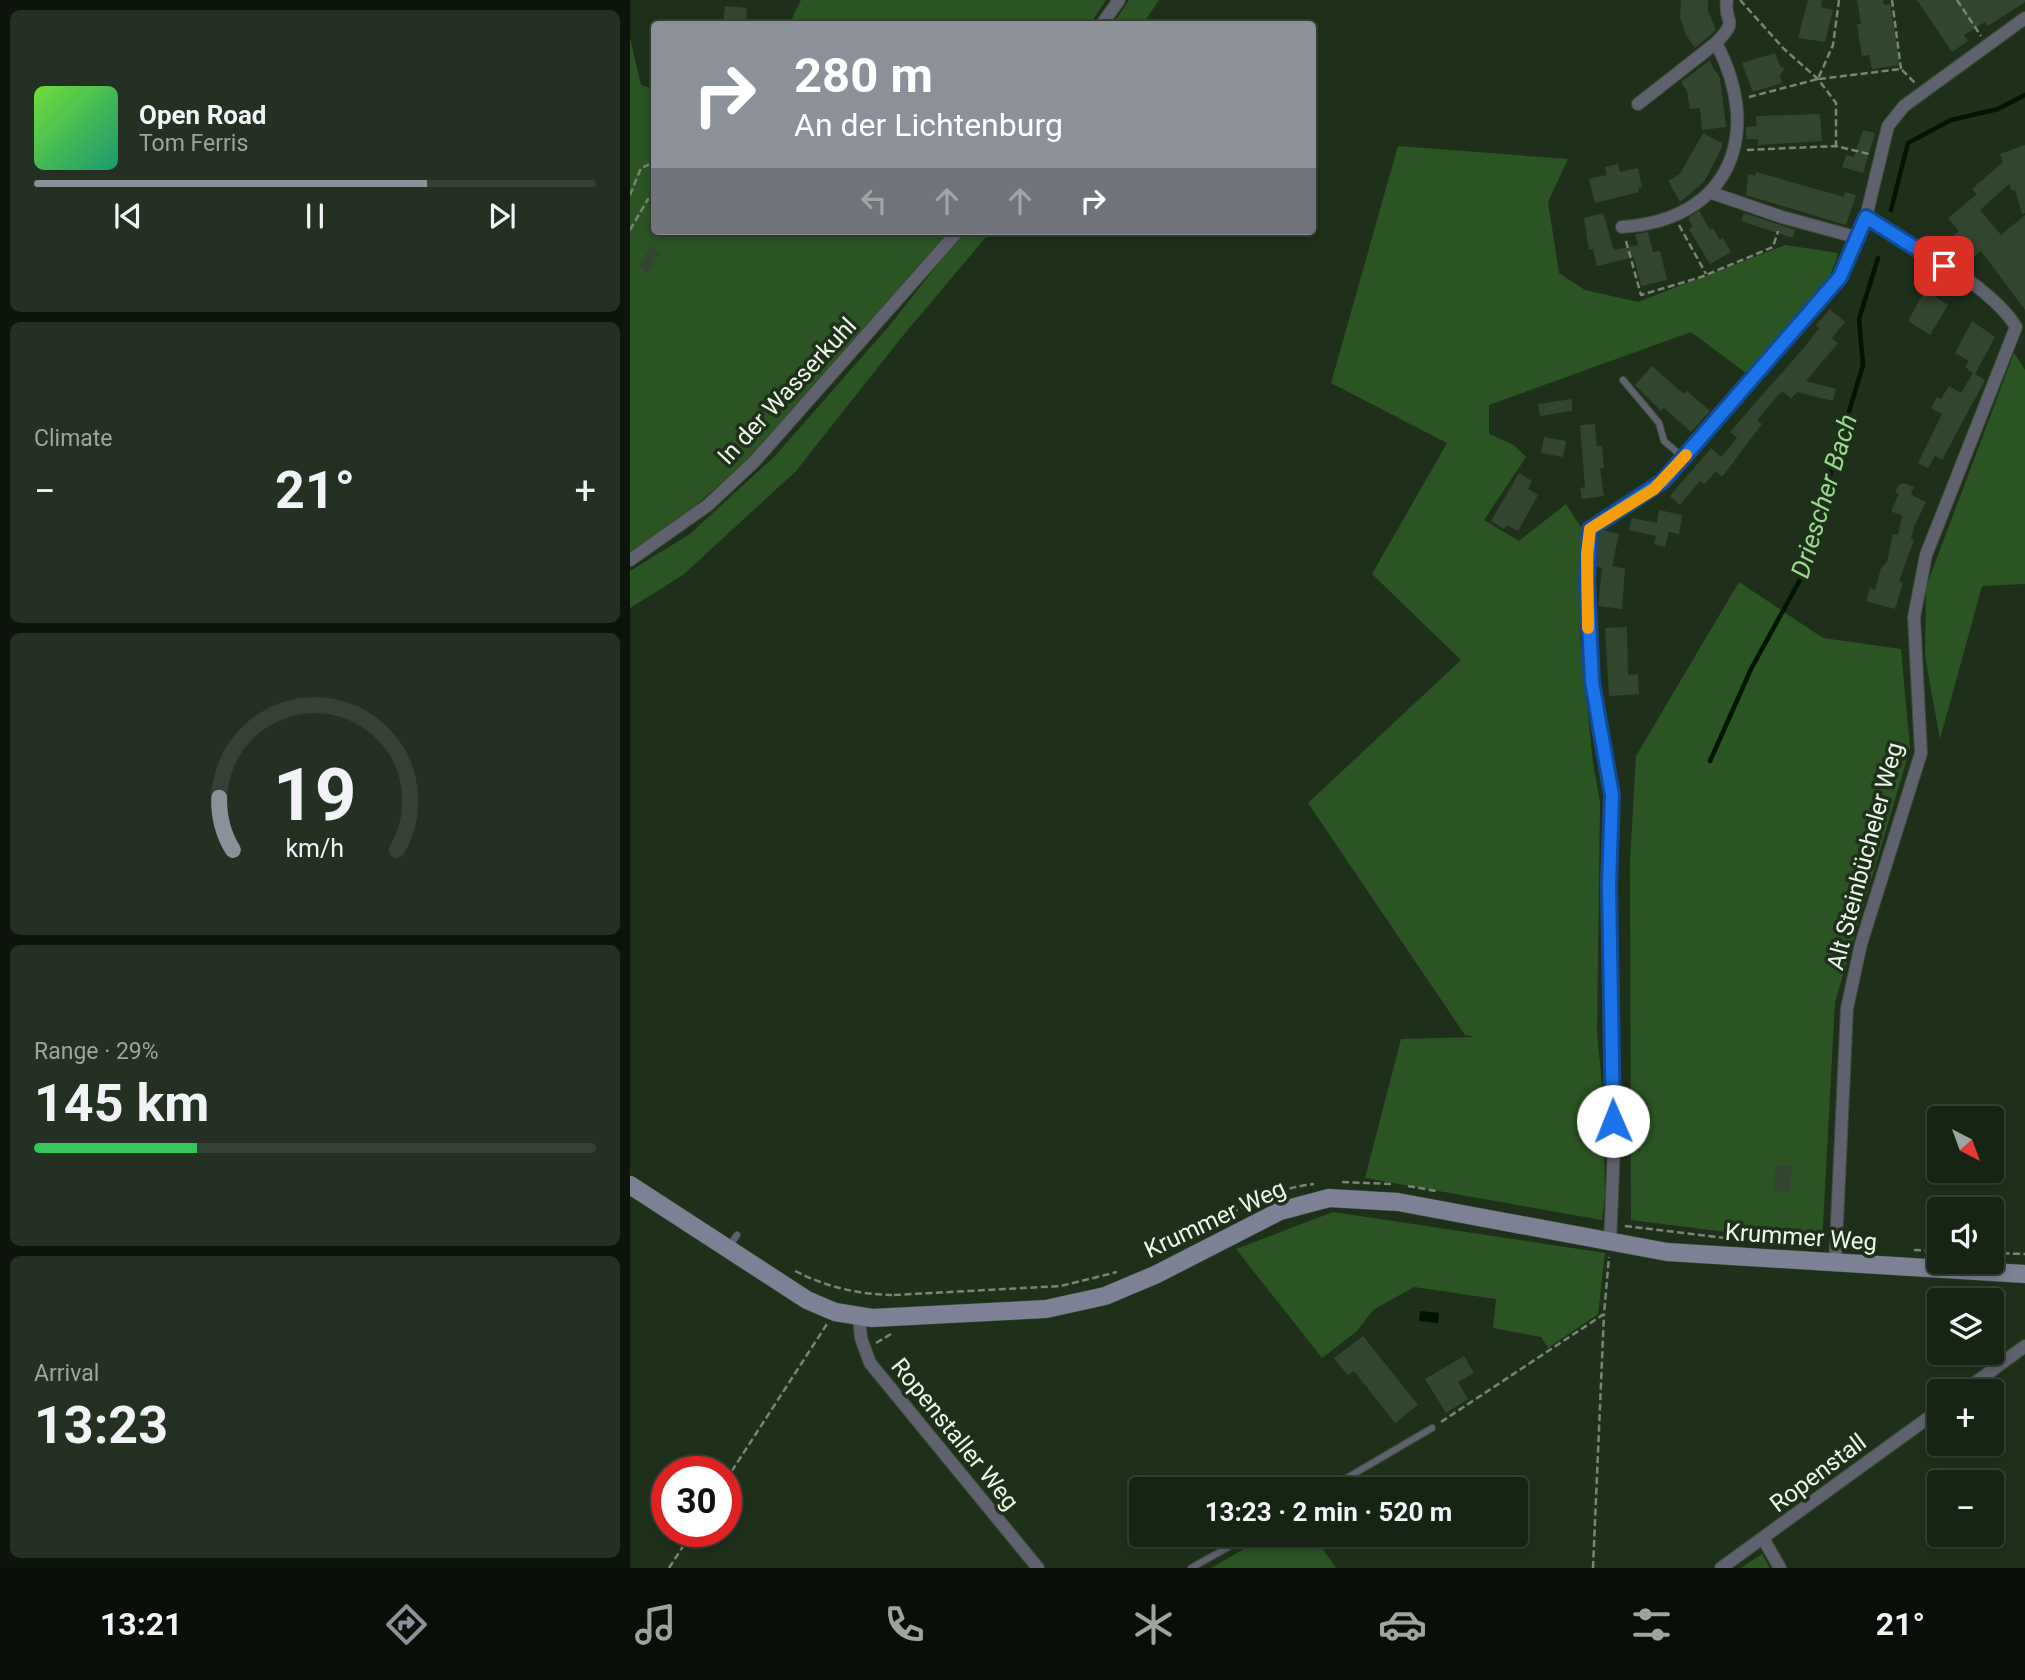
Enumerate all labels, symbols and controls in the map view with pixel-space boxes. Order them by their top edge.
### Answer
text: 280 m [794,47,933,104]
icon: right [679,49,770,140]
text: Open Road [139,100,267,130]
text: An der Lichtenburg [794,106,1063,144]
text: Tom Ferris [139,130,248,157]
icon: left [855,182,893,220]
icon: ahead [928,182,966,220]
icon: ahead [1001,182,1039,220]
icon: right [1074,182,1112,220]
icon: previous [109,197,147,235]
icon: pause [296,197,334,235]
icon: next [483,197,521,235]
pin [1914,236,1974,296]
icon: arrive [1925,247,1963,285]
street label: In der Wasserkuhl [712,312,862,470]
water label: Driescher Bach [1785,411,1863,581]
text: Climate [34,425,113,452]
text: 21° [275,460,355,521]
text: − [34,469,56,513]
text: + [574,469,596,513]
street label: Alt Steinbücheler Weg [1821,739,1909,973]
text: 19 [273,752,357,838]
text: km/h [286,834,344,863]
text: Range · 29% [34,1038,159,1065]
text: 145 km [34,1073,209,1134]
position arrow [1576,1084,1650,1158]
north arrow [1927,1106,2004,1183]
map controls [1927,1106,2004,1547]
street label: Krummer Weg [1140,1174,1290,1264]
button: sound [1927,1197,2004,1274]
street label: Krummer Weg [1724,1218,1878,1256]
button: layers [1927,1288,2004,1365]
street label: Ropenstaller Weg [885,1353,1025,1515]
text: Arrival [34,1360,99,1387]
button: + [1927,1379,2004,1456]
text: 13:23 [34,1395,168,1456]
street label: Ropenstall [1764,1428,1872,1518]
speed limit sign: 30 [651,1456,742,1547]
button: − [1927,1470,2004,1547]
text: 13:23 · 2 min · 520 m [1205,1497,1452,1527]
icon: directions [382,1600,431,1649]
icon: music [631,1600,680,1649]
icon: phone [880,1600,929,1649]
icon: climate [1129,1600,1178,1649]
icon: car [1378,1600,1427,1649]
icon: filters [1627,1600,1676,1649]
text: 13:21 [100,1605,182,1643]
text: 21° [1876,1605,1925,1643]

